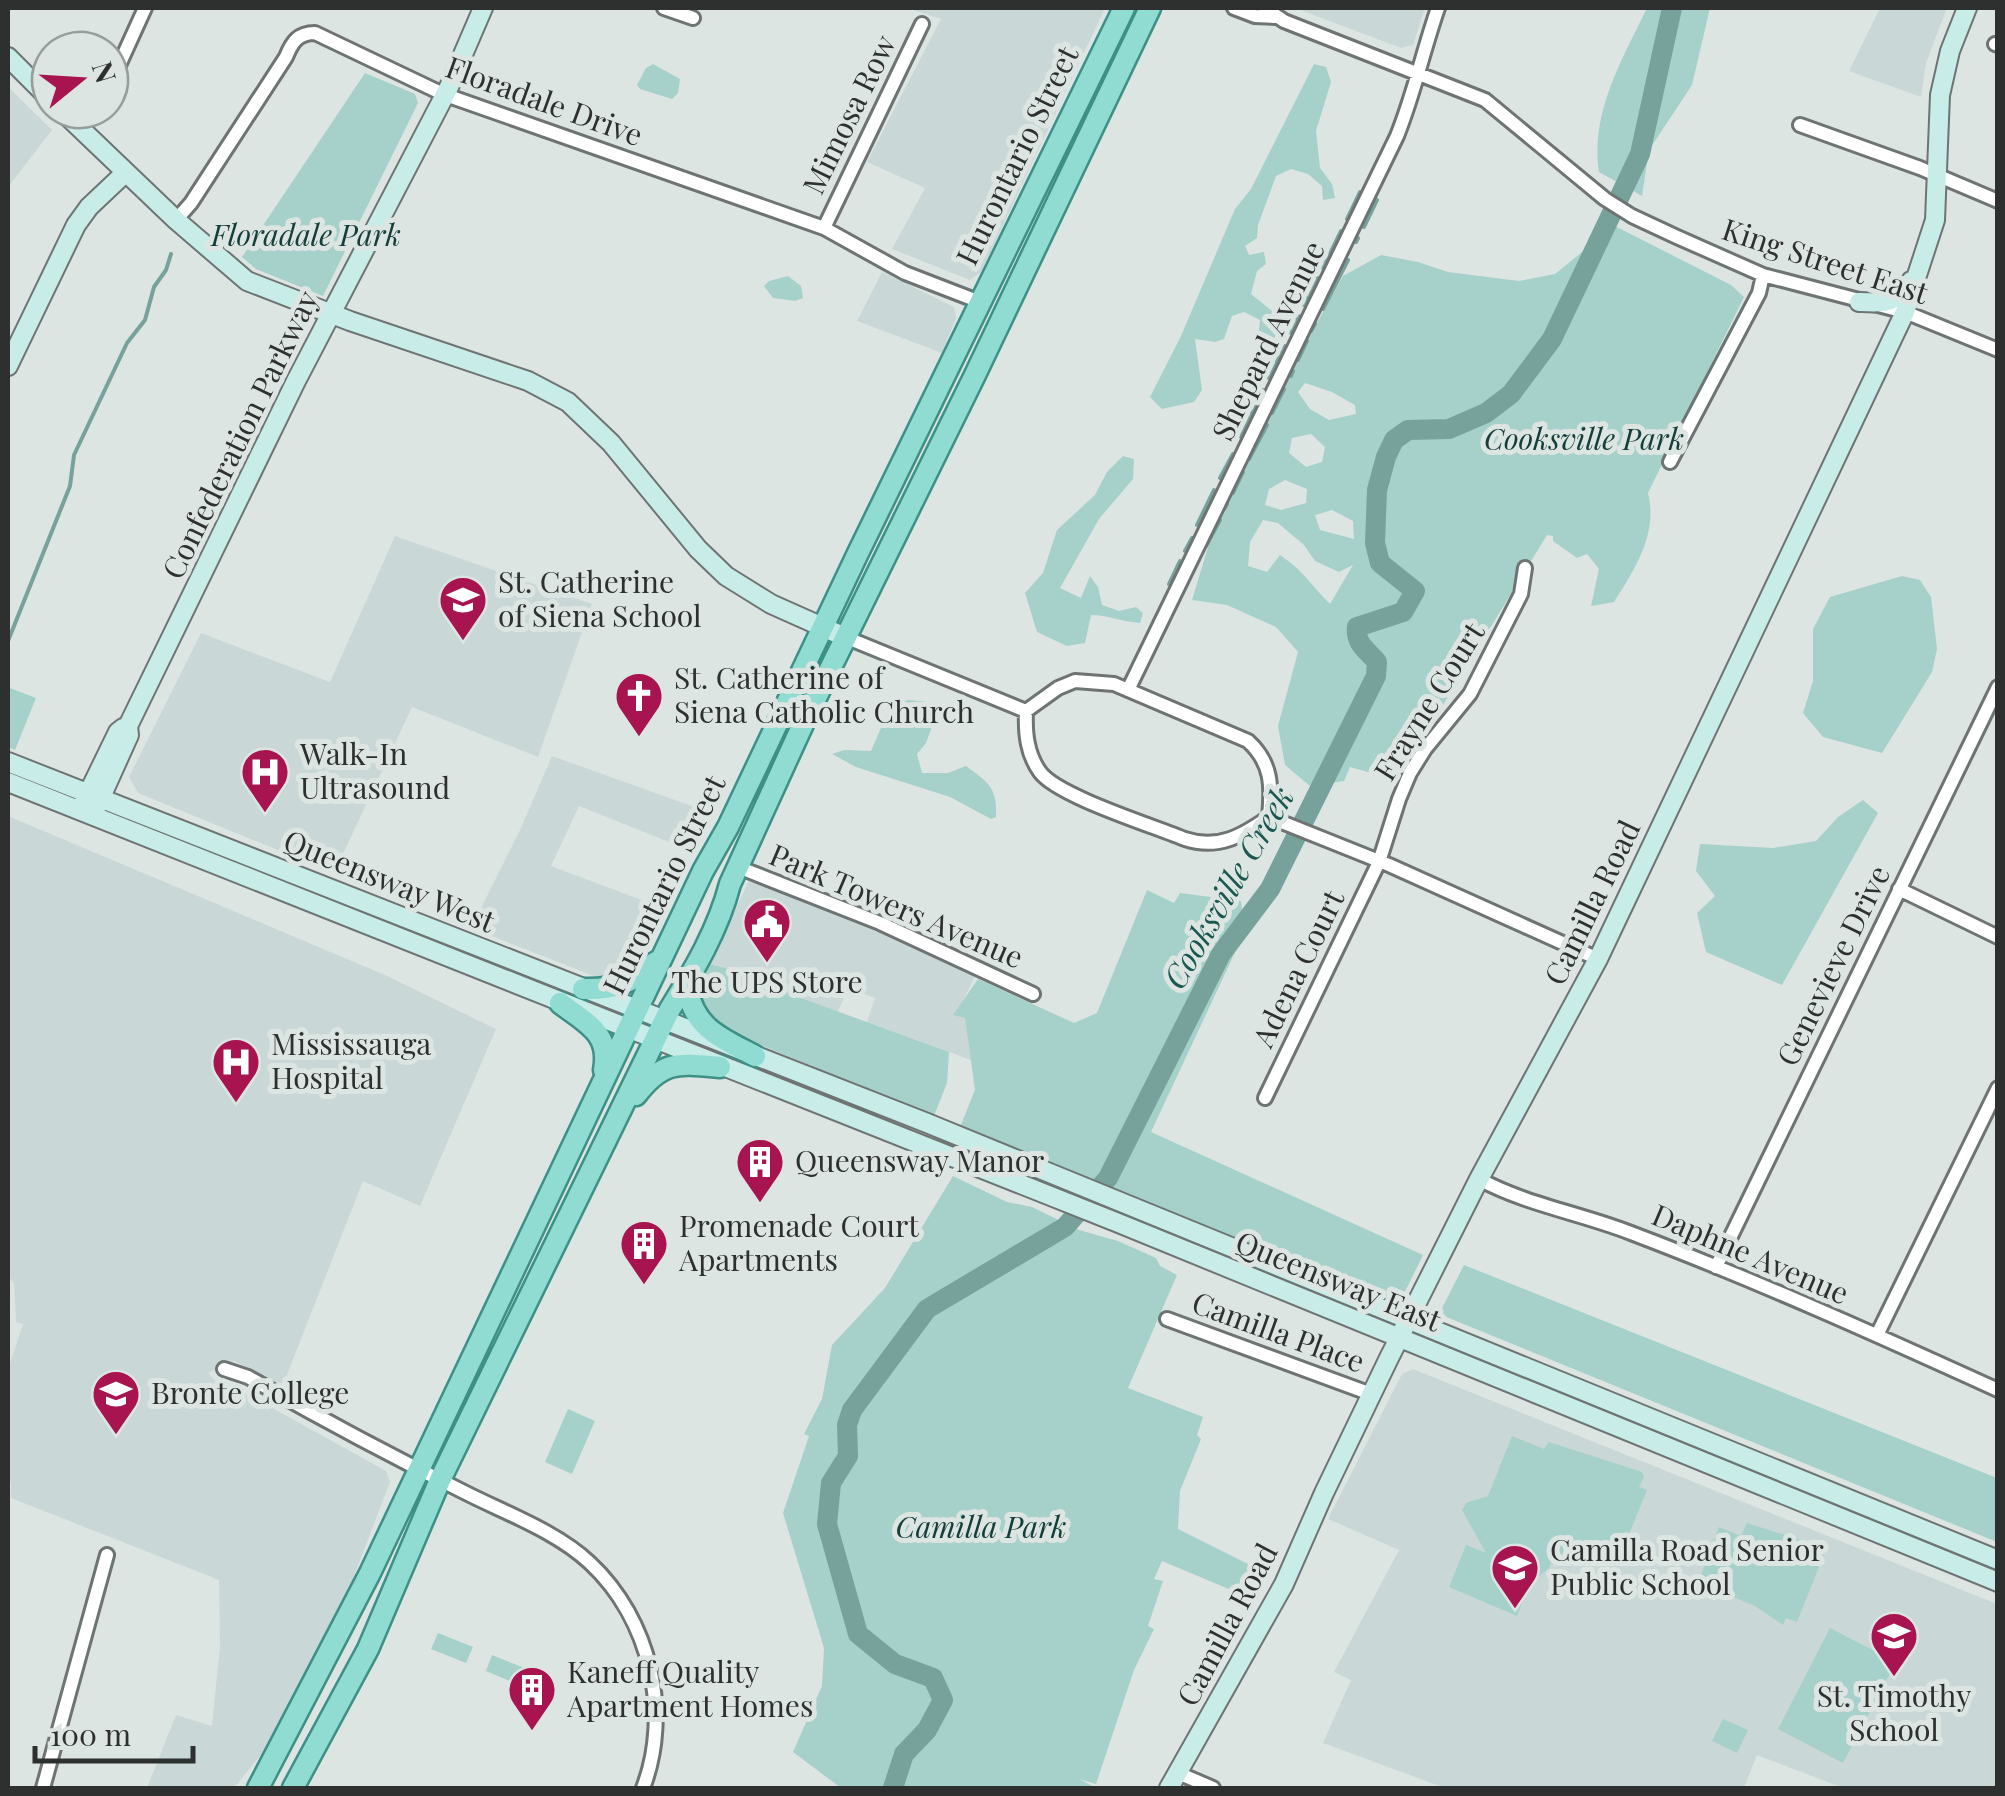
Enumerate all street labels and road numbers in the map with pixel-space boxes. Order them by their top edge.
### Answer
street label: Mimosa Row [792,27,904,200]
street label: Hurontario Street [946,39,1087,271]
street label: Floradale Drive [441,46,649,154]
street label: King Street East [1718,208,1934,312]
street label: Shepard Avenue [1202,234,1333,446]
street label: Confederation Parkway [152,283,326,585]
street label: Frayne Court [1364,614,1493,788]
street label: Hurontario Street [593,768,734,1000]
street label: Camilla Road [1534,813,1648,991]
street label: Queensway West [278,820,501,941]
street label: Park Towers Avenue [764,834,1030,977]
street label: Genevieve Drive [1766,858,1898,1072]
street label: Adena Court [1242,883,1353,1054]
street label: Daphne Avenue [1646,1194,1855,1313]
street label: Queensway East [1230,1221,1448,1340]
street label: Camilla Place [1187,1281,1370,1381]
street label: Camilla Road [1167,1536,1286,1712]

